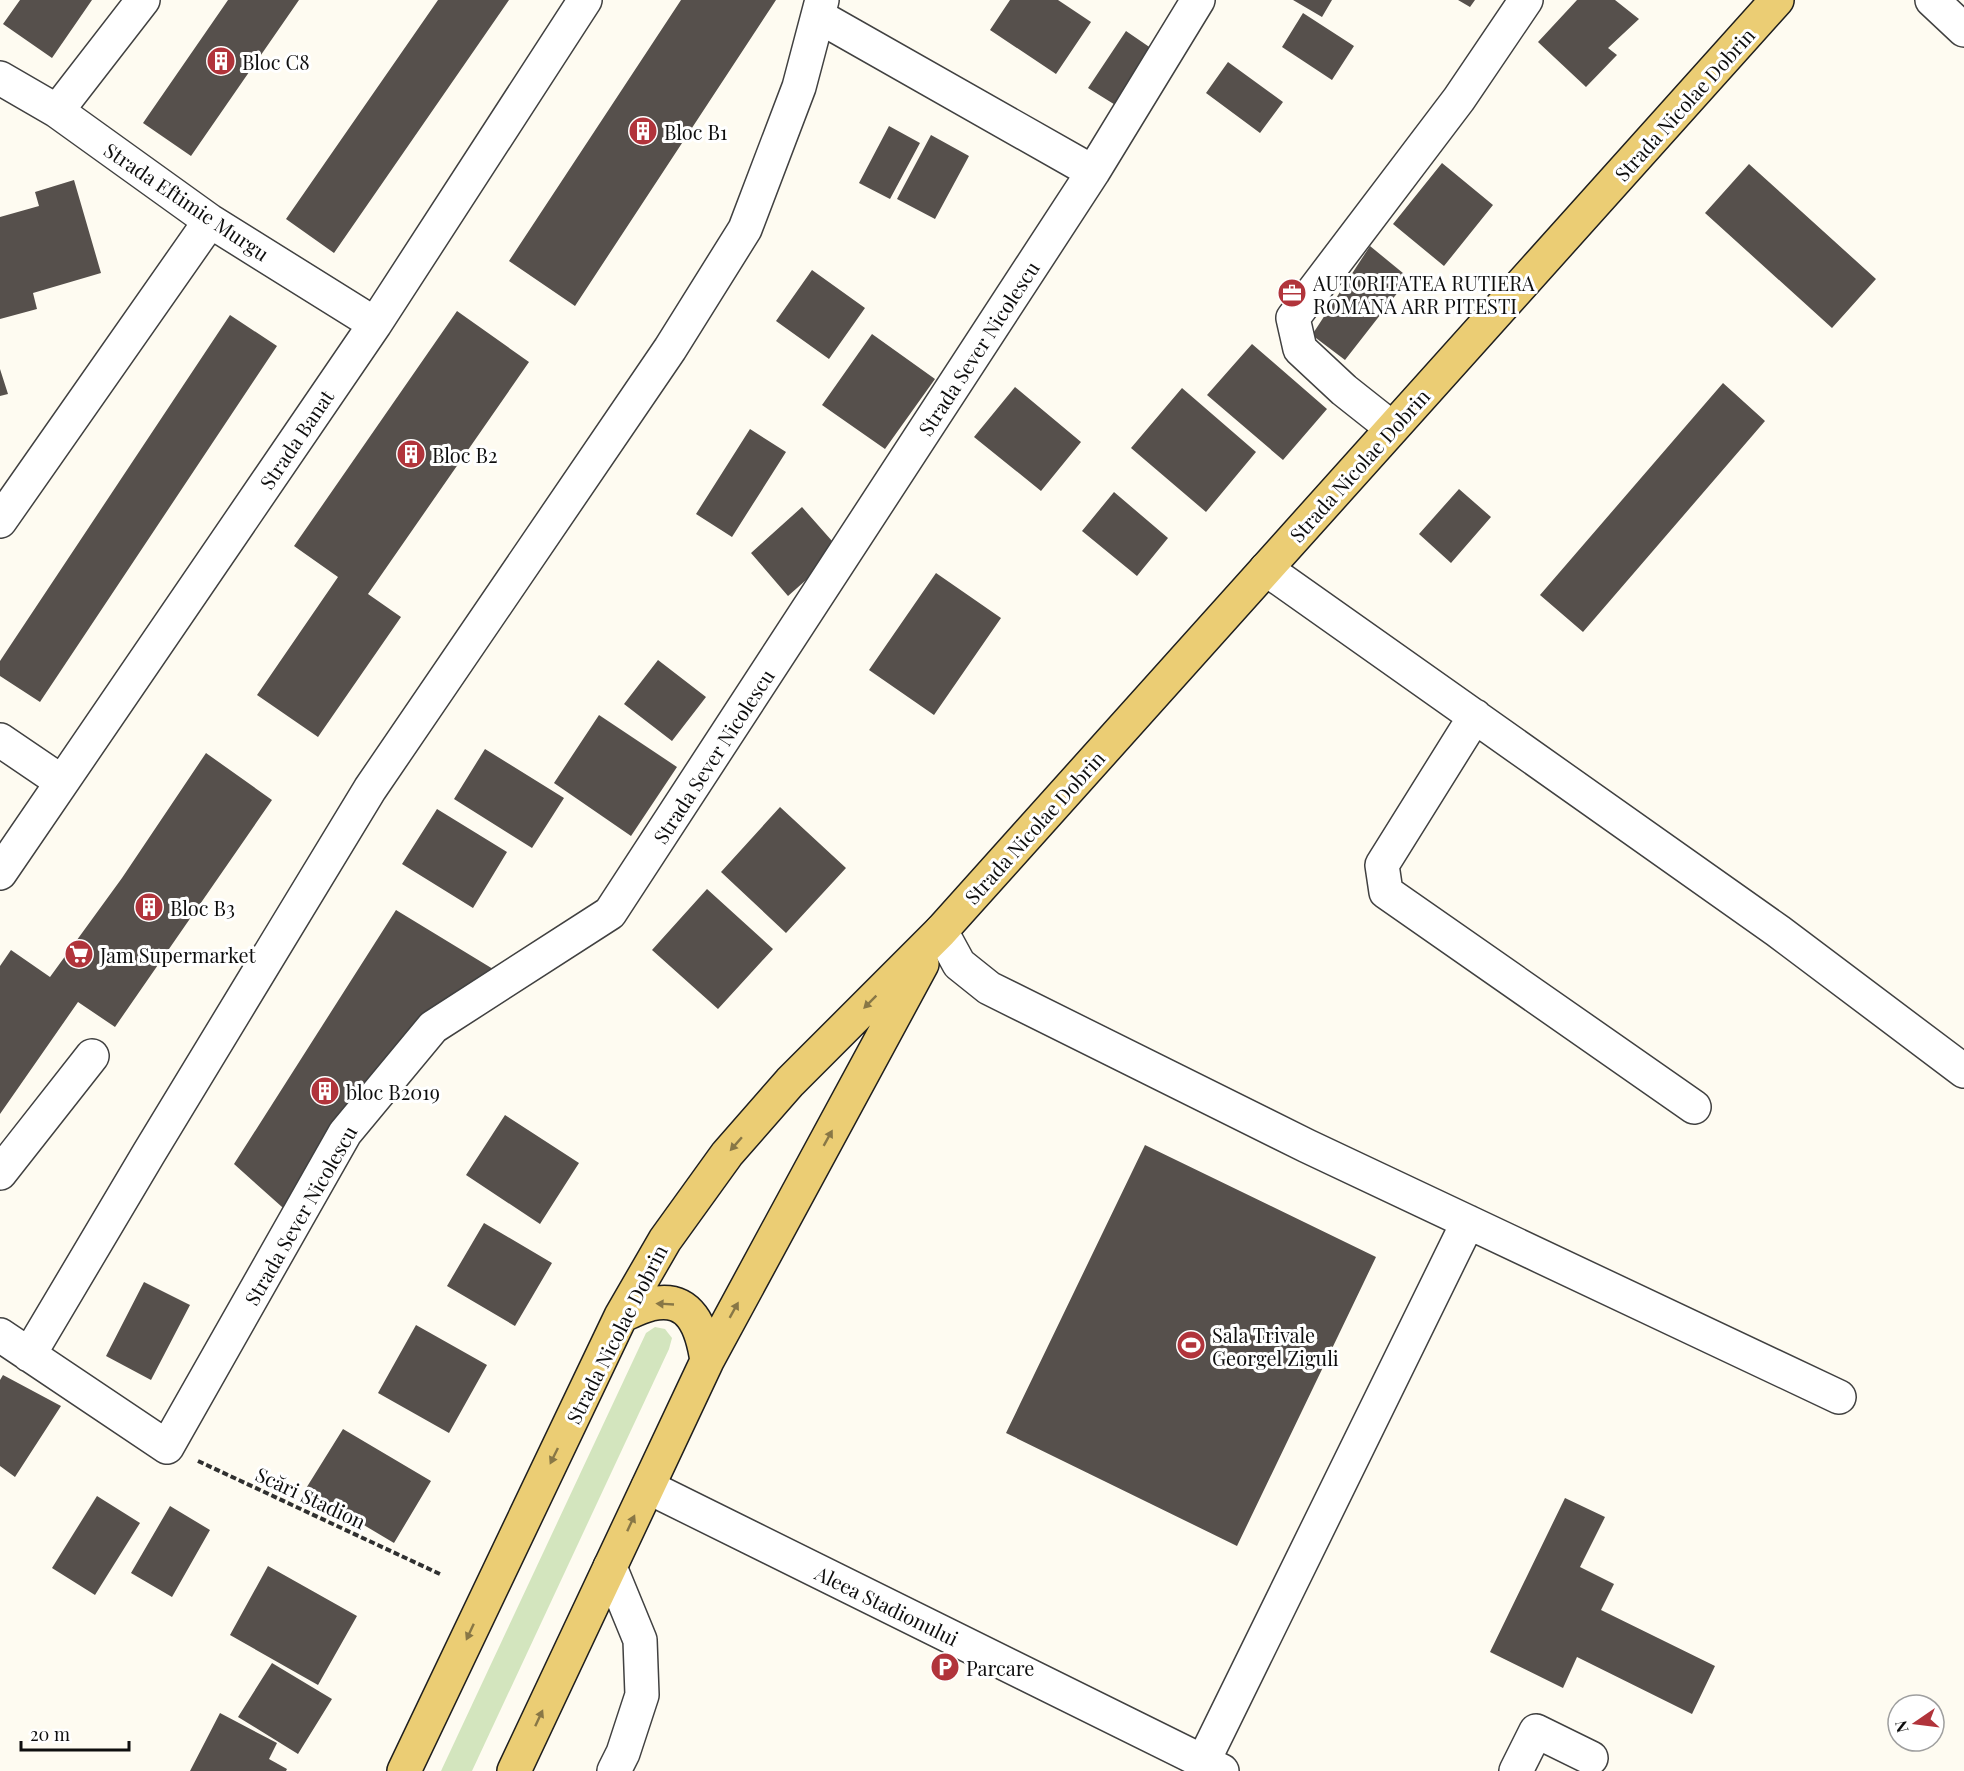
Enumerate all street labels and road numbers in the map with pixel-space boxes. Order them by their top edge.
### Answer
street label: Strada Nicolae Dobrin [1608,22,1760,186]
street label: Strada Eftimie Murgu [99,136,275,266]
street label: Strada Sever Nicolescu [911,255,1045,441]
street label: Strada Banat [253,383,340,494]
street label: Strada Nicolae Dobrin [1283,383,1435,547]
street label: Strada Sever Nicolescu [646,663,780,849]
street label: Strada Nicolae Dobrin [958,745,1110,909]
street label: Strada Sever Nicolescu [238,1120,363,1310]
street label: Strada Nicolae Dobrin [559,1240,673,1428]
street label: Scări Stadion [252,1460,370,1534]
street label: Aleea Stadionului [810,1558,963,1651]

